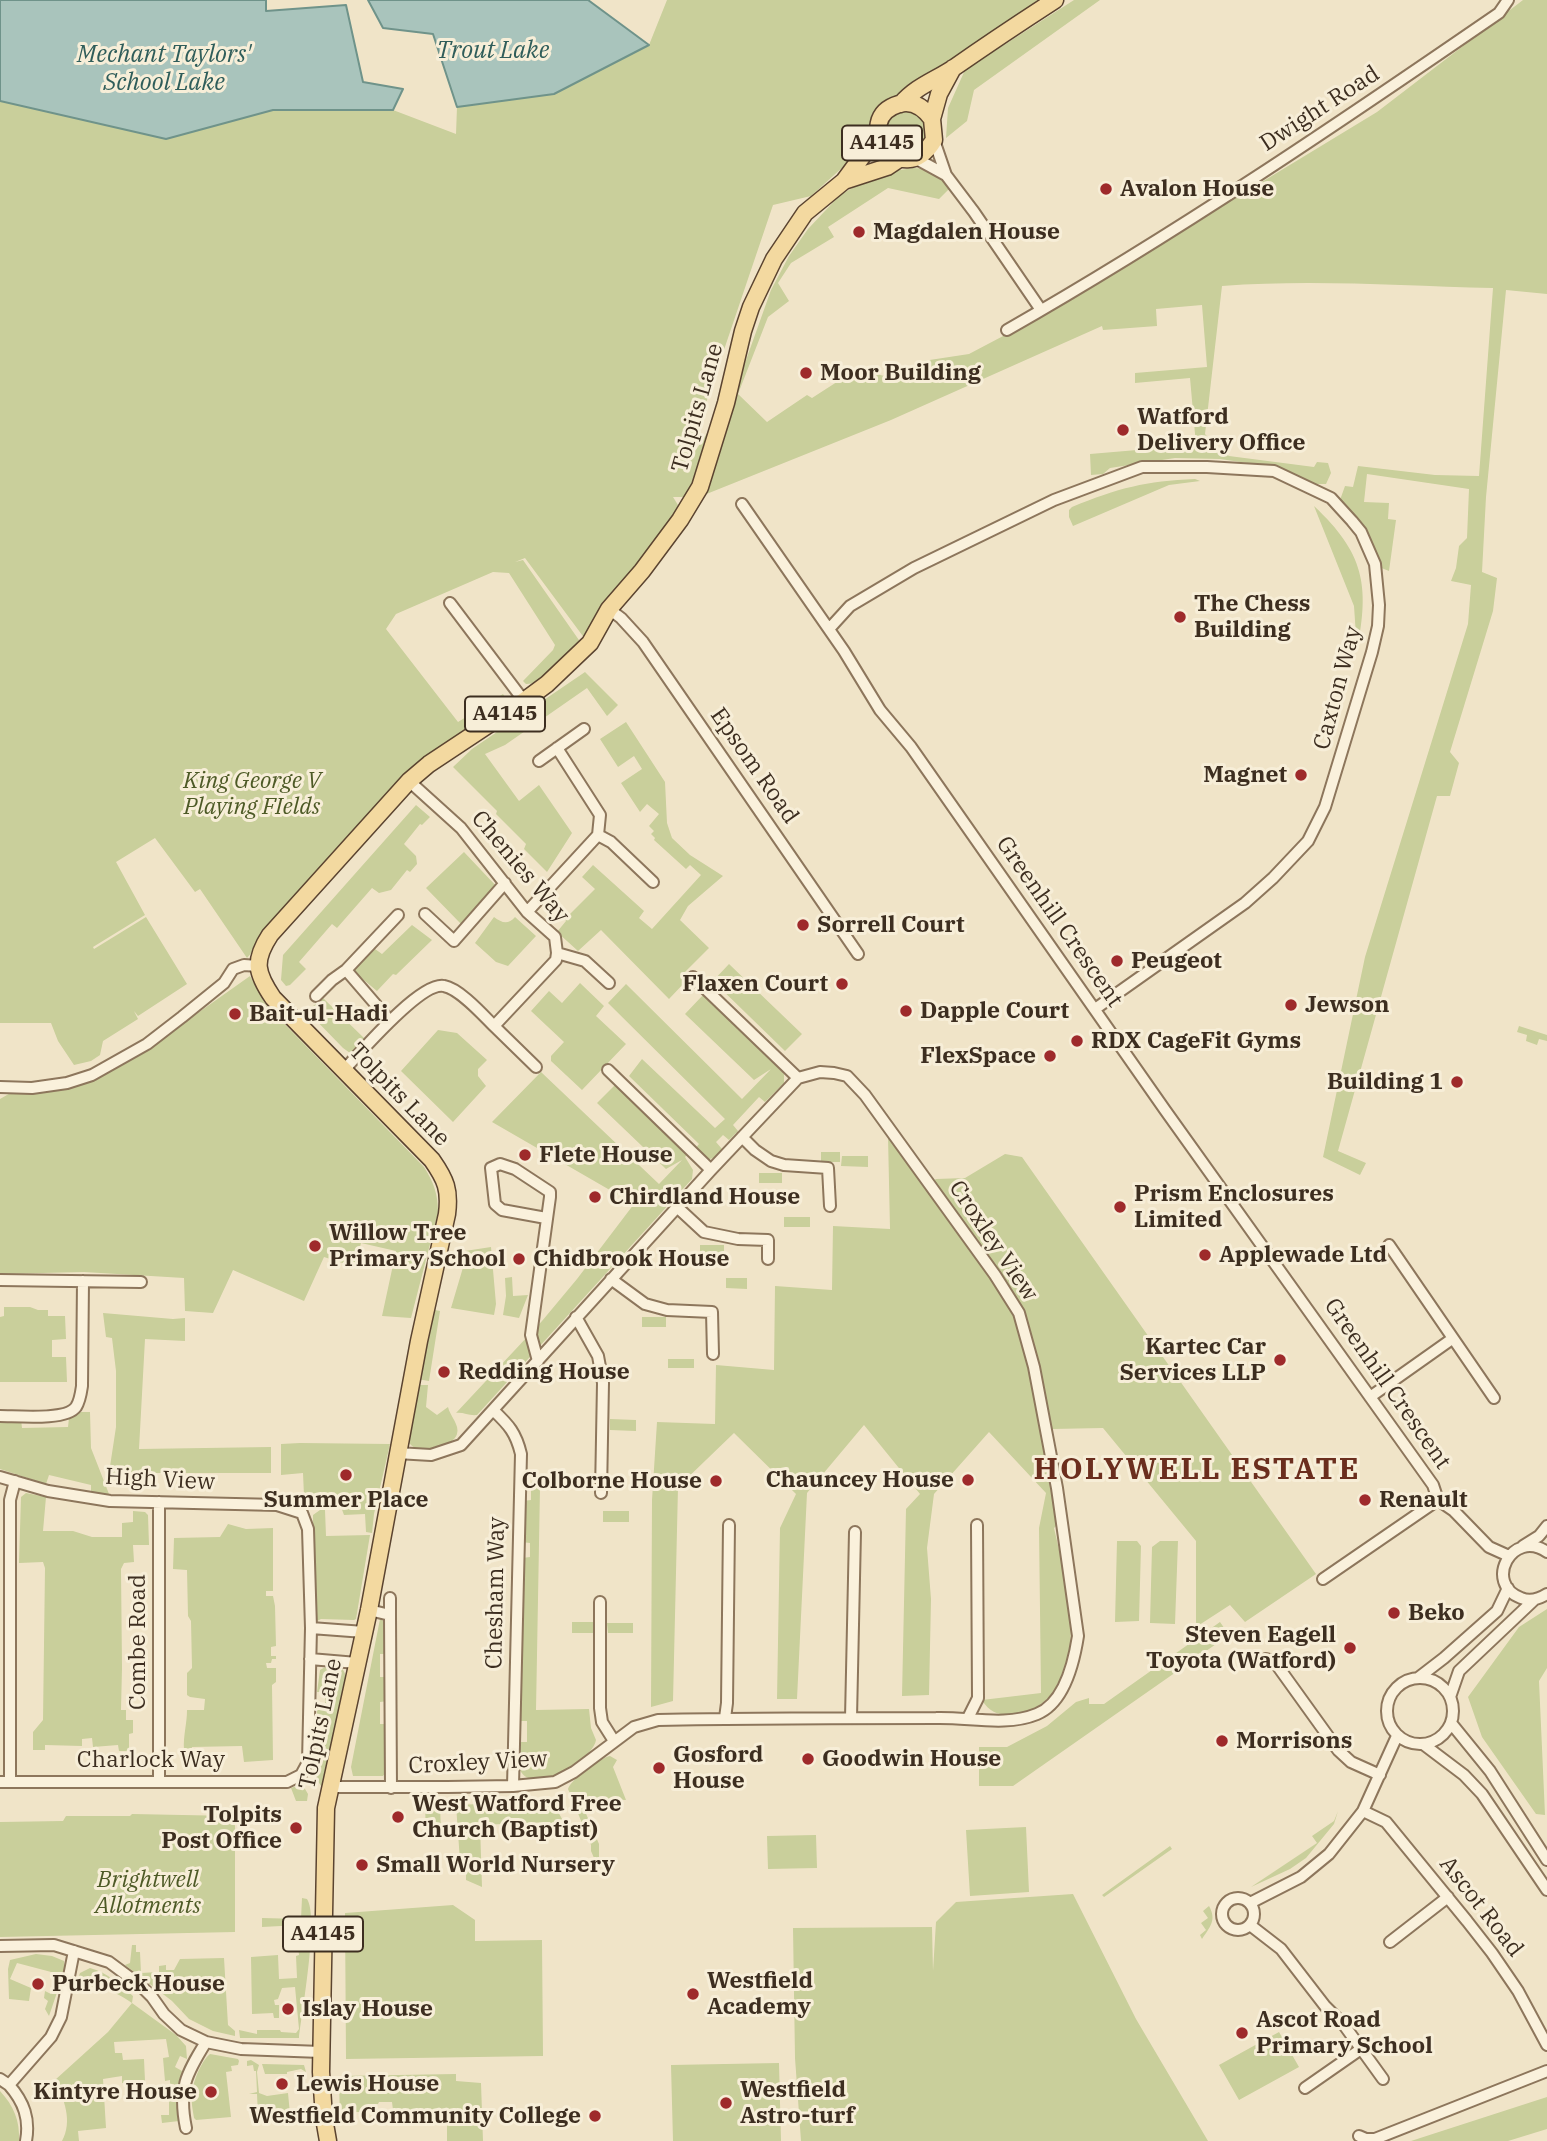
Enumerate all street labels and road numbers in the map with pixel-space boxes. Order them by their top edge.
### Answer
street label: Dwight Road [1255,60,1385,158]
road number: A4145 [842,125,922,160]
street label: Tolpits Lane [666,340,730,476]
street label: Caxton Way [1308,623,1368,753]
road number: A4145 [465,696,545,732]
street label: Epsom Road [704,703,804,829]
street label: Chenies Way [465,805,575,929]
street label: Greenhill Crescent [990,831,1128,1013]
street label: Tolpits Lane [343,1038,455,1152]
street label: Croxley View [943,1176,1043,1306]
street label: Greenhill Crescent [1318,1293,1456,1475]
street label: High View [104,1463,216,1497]
street label: Chesham Way [481,1517,511,1669]
street label: Combe Road [124,1574,152,1710]
street label: Tolpits Lane [294,1656,348,1792]
street label: Charlock Way [77,1746,225,1774]
street label: Croxley View [408,1746,548,1780]
street label: Ascot Road [1433,1851,1529,1963]
road number: A4145 [283,1916,363,1952]

